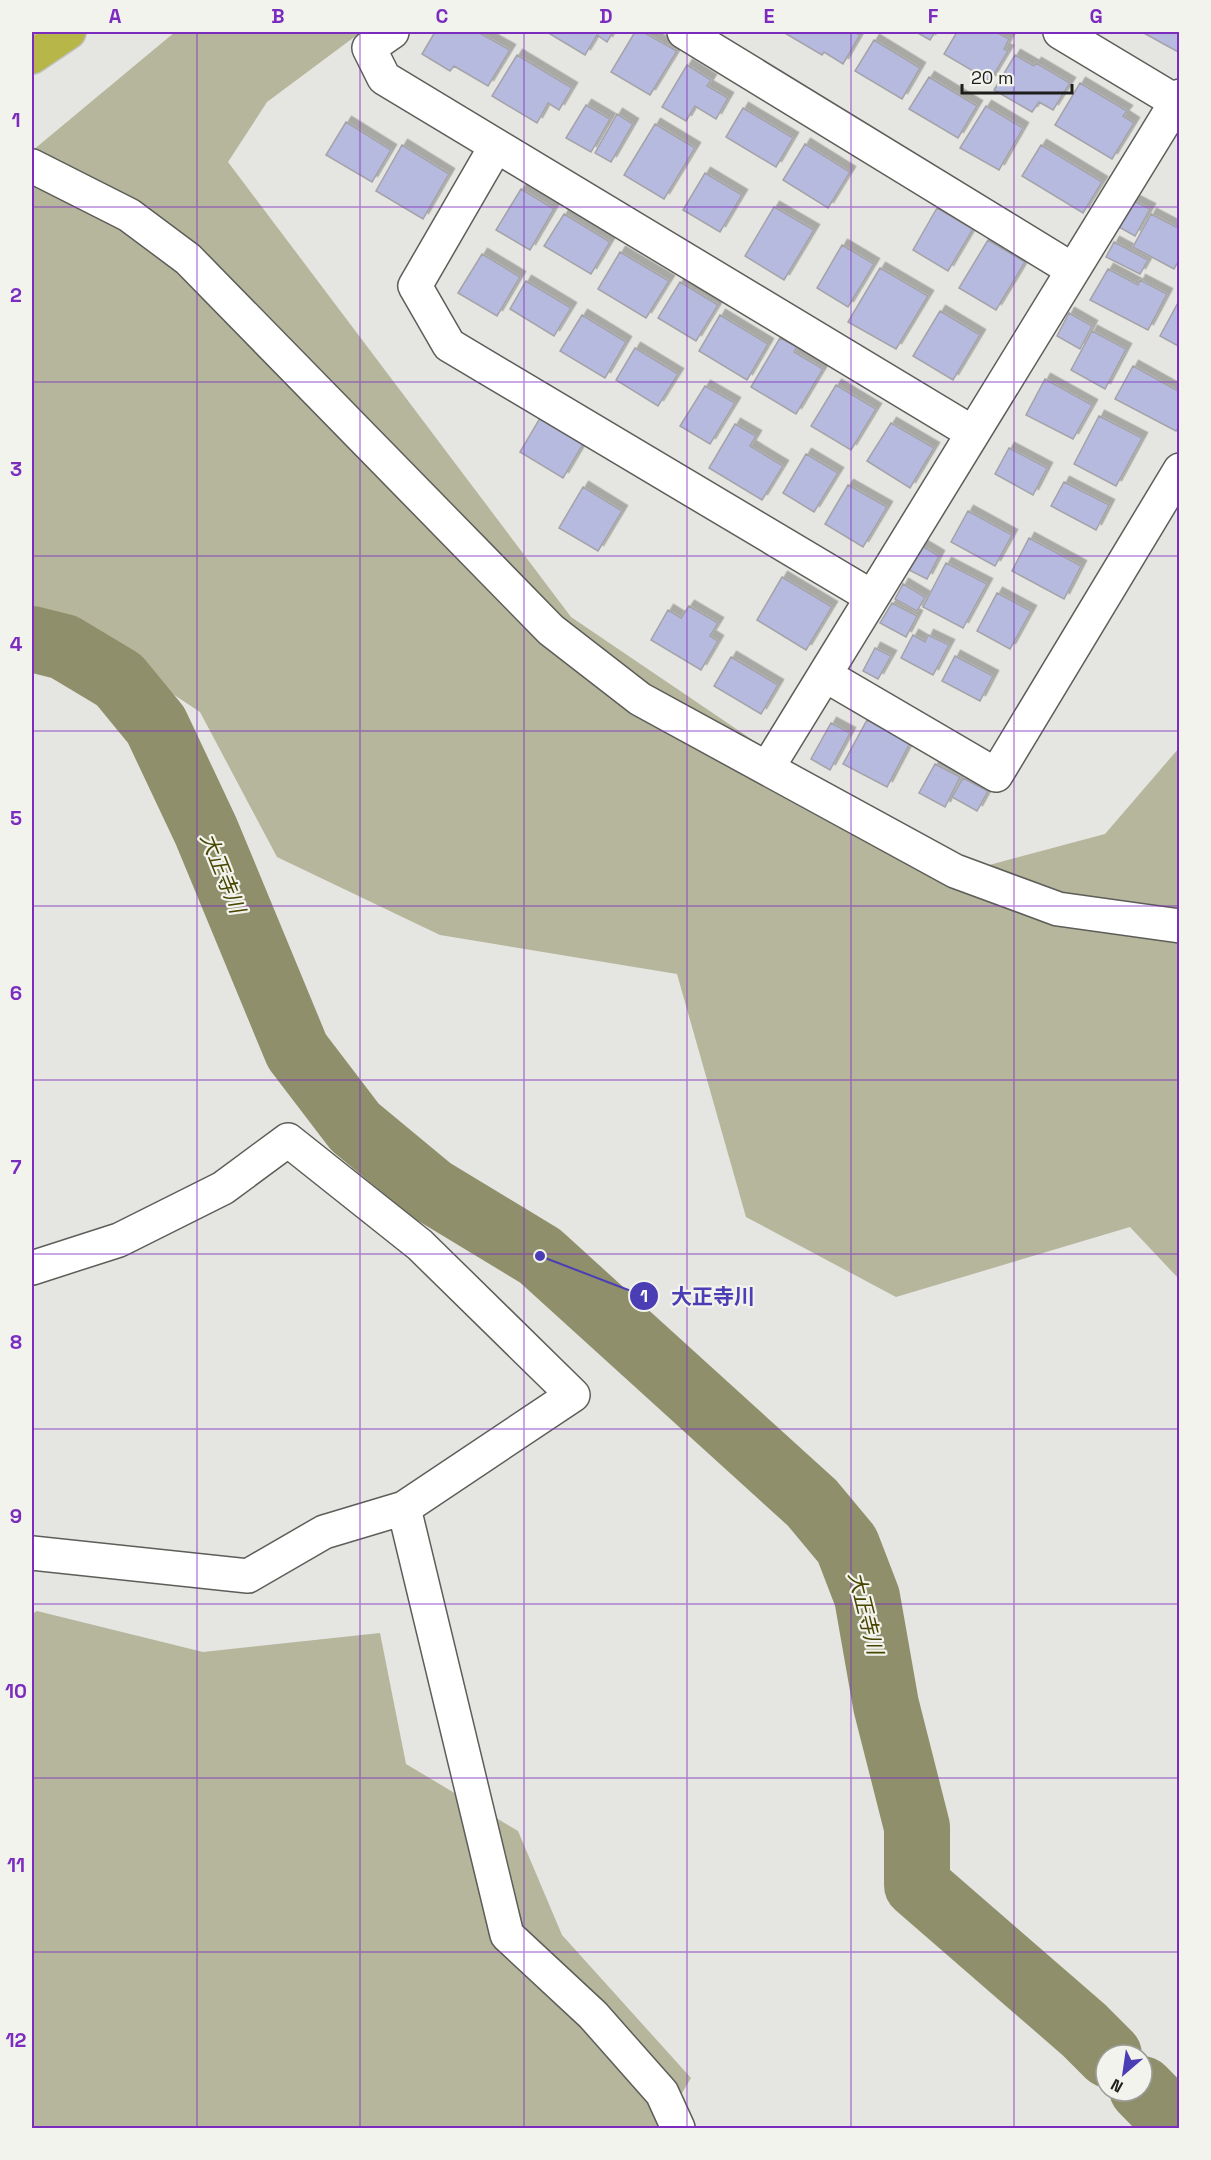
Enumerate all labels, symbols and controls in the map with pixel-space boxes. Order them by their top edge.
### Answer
text: A [109,3,122,29]
text: B [271,3,285,29]
text: C [436,3,449,29]
text: D [599,3,613,29]
text: E [763,3,775,29]
text: F [928,3,939,29]
text: G [1089,3,1103,29]
scale bar [962,57,1072,95]
text: 20 m [971,66,1014,89]
text: 1 [11,107,21,133]
text: 2 [10,282,22,308]
text: 3 [10,456,22,482]
text: 4 [10,631,23,657]
text: 5 [10,805,22,831]
water label: 大正寺川 [195,829,252,919]
text: 6 [10,980,22,1006]
text: 7 [10,1154,22,1180]
callout: 大正寺川 [629,1277,767,1316]
text: 大正寺川 [671,1283,755,1310]
text: 1 [640,1284,648,1307]
text: 8 [10,1329,22,1355]
text: 9 [10,1503,22,1529]
water label: 大正寺川 [843,1569,890,1659]
text: 10 [5,1678,27,1704]
text: 11 [7,1852,25,1878]
text: 12 [6,2027,27,2053]
north arrow [1094,2043,1154,2103]
text: N [1107,2074,1127,2097]

